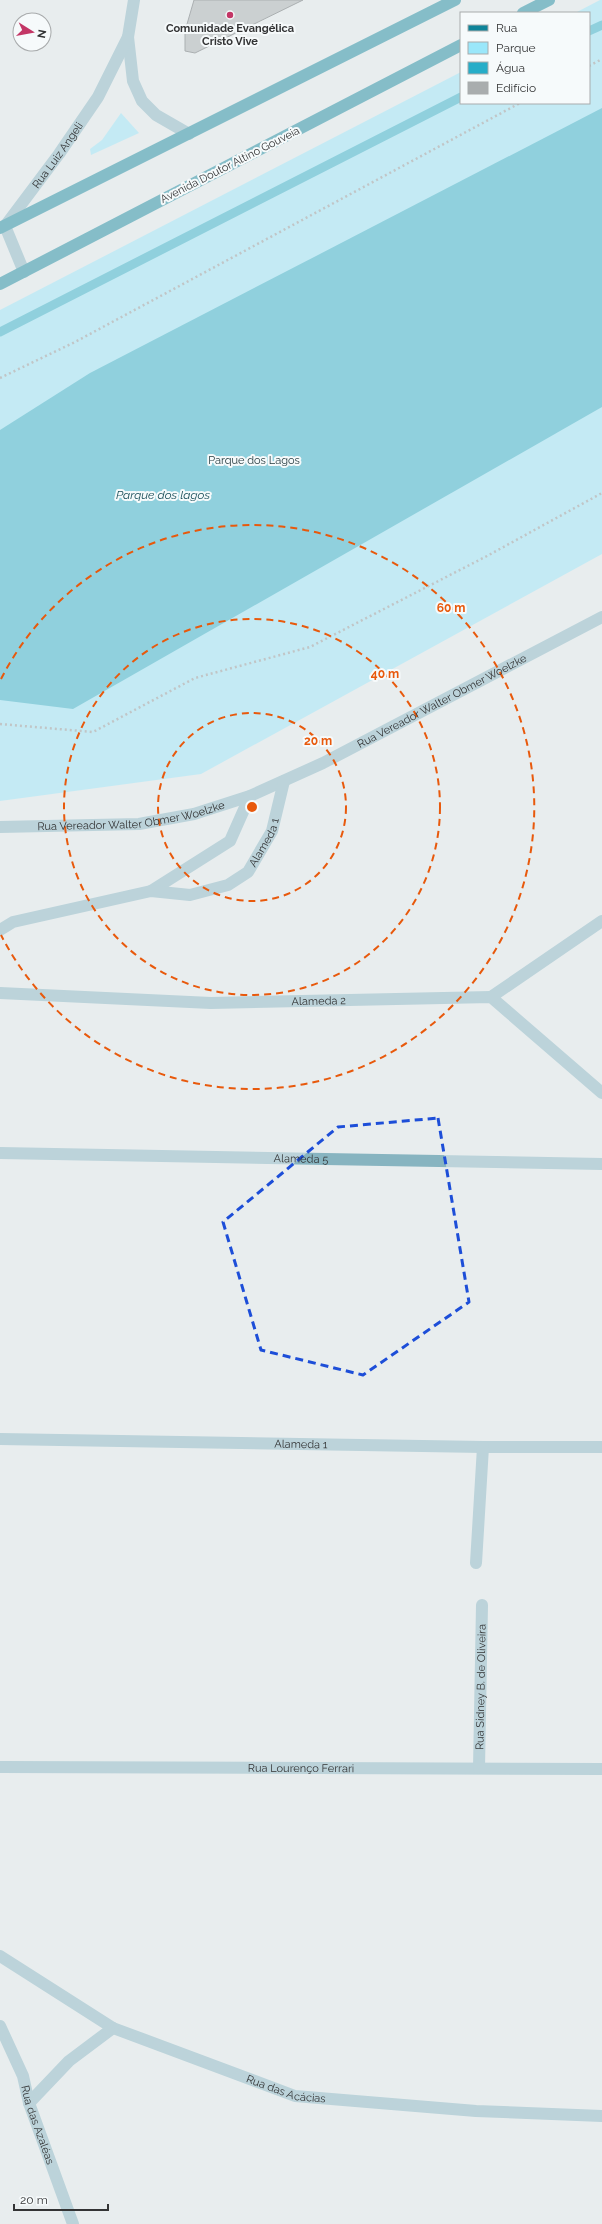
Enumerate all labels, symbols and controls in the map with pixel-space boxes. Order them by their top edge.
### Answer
marker: Comunidade Evangélica Cristo Vive [225,10,235,20]
north arrow [12,12,52,52]
legend [460,12,590,104]
text: Rua [496,21,517,35]
place label: Comunidade Evangélica Cristo Vive [166,22,294,48]
text: N [34,28,49,39]
text: Parque [496,41,536,55]
text: Água [496,61,525,75]
text: Edifício [496,81,536,95]
street label: Rua Luiz Angeli [29,119,85,191]
street label: Avenida Doutor Altino Gouveia [158,124,302,206]
park label: Parque dos Lagos [208,454,300,467]
water label: Parque dos lagos [116,488,210,502]
text: 60 m [437,601,465,615]
street label: Rua Vereador Walter Obmer Woelzke [355,651,529,750]
text: 40 m [371,667,399,681]
text: 20 m [304,734,332,748]
street label: Rua Vereador Walter Obmer Woelzke [37,798,227,833]
centre of rings [245,800,259,814]
street label: Alameda 1 [246,816,281,869]
street label: Alameda 2 [291,994,346,1008]
street label: Alameda 5 [273,1152,328,1165]
street label: Alameda 1 [274,1437,328,1451]
street label: Rua Sidney B. de Oliveira [473,1624,488,1750]
street label: Rua Lourenço Ferrari [248,1761,354,1775]
street label: Rua das Acácias [245,2072,326,2105]
street label: Rua das Azaléas [19,2084,57,2166]
scale bar [14,2186,108,2212]
text: 20 m [20,2193,48,2207]

